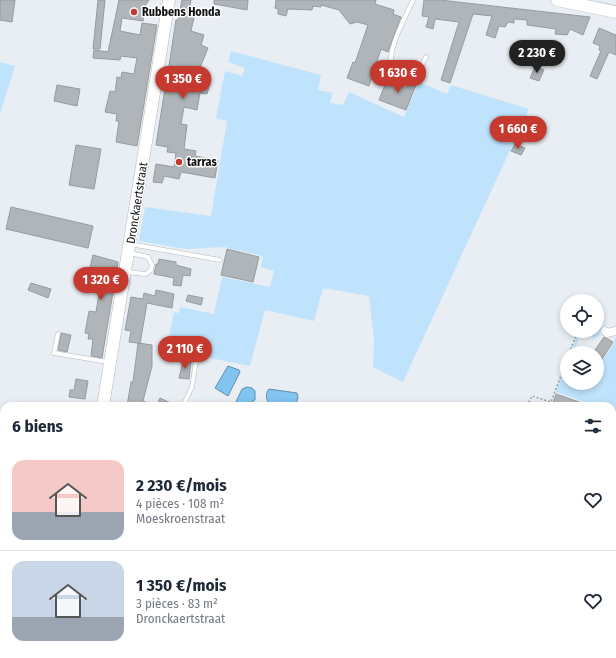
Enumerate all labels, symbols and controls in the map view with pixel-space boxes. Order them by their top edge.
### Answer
place label: Rubbens Honda [142,5,221,19]
marker: Rubbens Honda [129,7,139,17]
pin: 2 230 € [500,40,574,74]
text: 2 230 € [518,45,556,60]
pin: 1 630 € [361,60,435,94]
text: 1 630 € [379,65,417,80]
pin: 1 350 € [146,66,220,100]
text: 1 350 € [164,71,202,86]
pin: 1 660 € [481,116,555,150]
text: 1 660 € [499,121,537,136]
place label: tarras [187,155,217,169]
marker: tarras [174,157,184,167]
street label: Dronckaertstraat [124,161,150,245]
pin: 1 320 € [64,267,138,301]
text: 1 320 € [82,272,120,287]
map controls [560,294,604,390]
button: locate [560,294,604,338]
pin: 2 110 € [148,336,222,370]
text: 2 110 € [167,341,203,356]
button: layers [560,346,604,390]
icon: filters [582,415,604,437]
text: 6 biens [12,416,63,437]
text: 2 230 €/mois [136,475,227,496]
icon: home [44,476,92,524]
icon: heart [582,489,604,511]
text: 4 pièces · 108 m² [136,496,224,511]
text: Moeskroenstraat [136,511,225,526]
text: 1 350 €/mois [136,575,226,596]
icon: home [44,577,92,625]
icon: heart [582,590,604,612]
text: 3 pièces · 83 m² [136,596,218,611]
text: Dronckaertstraat [136,611,225,626]

